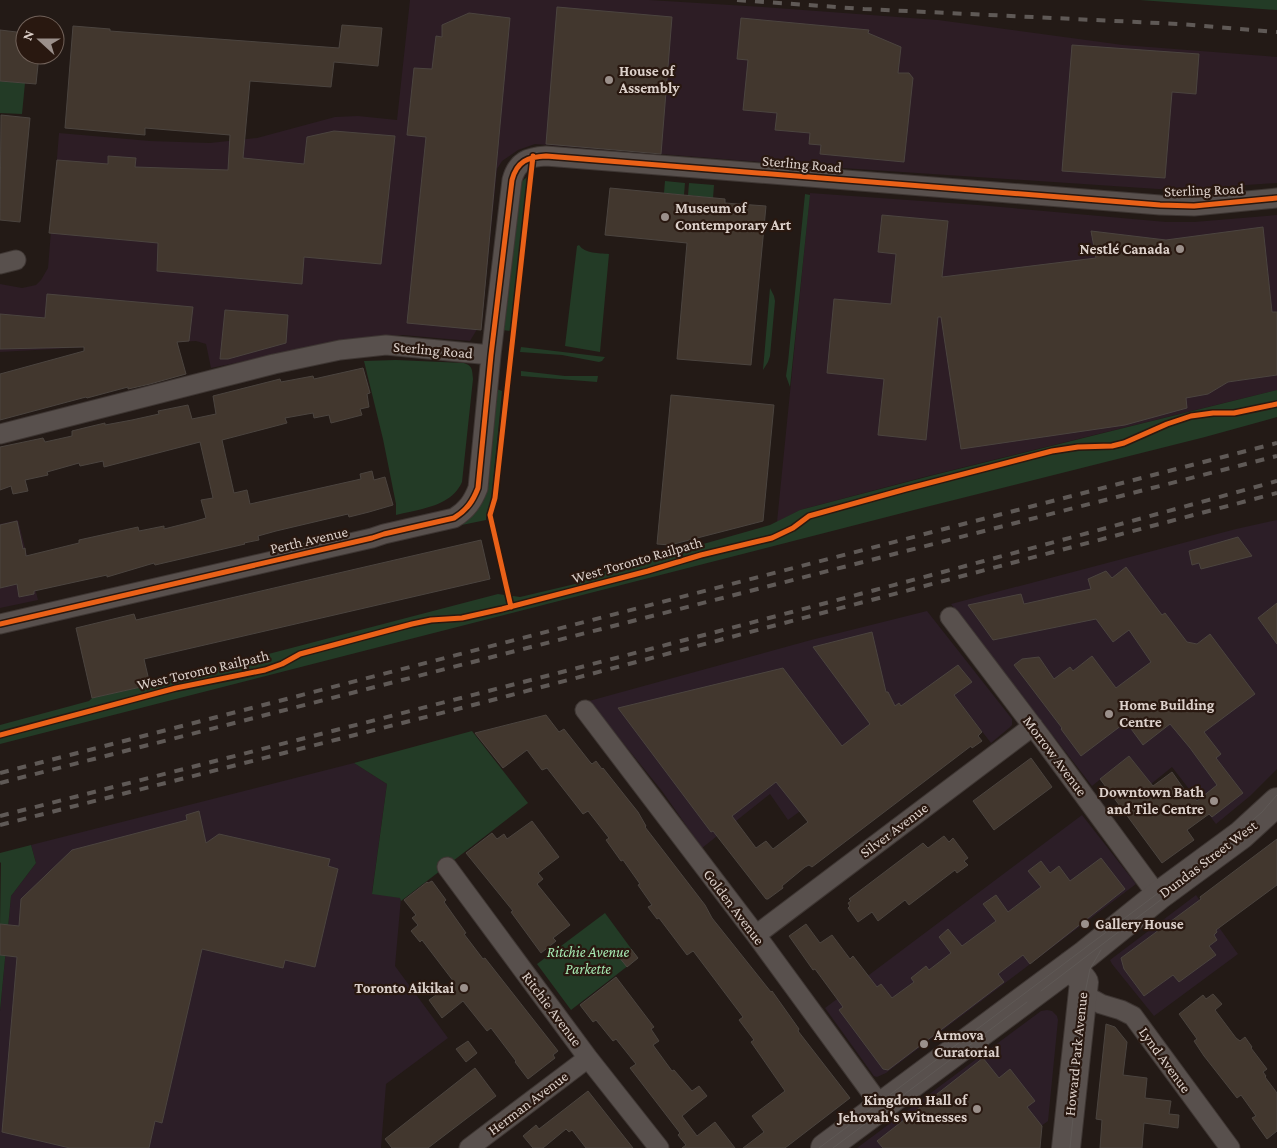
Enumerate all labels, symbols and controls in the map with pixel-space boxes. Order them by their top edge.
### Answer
north arrow [15,15,65,65]
text: N [19,28,37,43]
place label: House of Assembly [618,63,680,96]
marker: House of Assembly [603,74,615,86]
street label: Sterling Road [761,153,843,176]
street label: Sterling Road [1164,181,1244,200]
place label: Museum of Contemporary Art [675,200,792,233]
marker: Museum of Contemporary Art [659,211,671,223]
place label: Nestlé Canada [1079,241,1171,257]
marker: Nestlé Canada [1174,243,1186,255]
street label: Sterling Road [392,339,474,362]
street label: Perth Avenue [269,523,350,557]
street label: West Toronto Railpath [570,534,704,587]
street label: West Toronto Railpath [135,647,271,694]
place label: Home Building Centre [1119,697,1215,730]
marker: Home Building Centre [1103,708,1115,720]
street label: Morrow Avenue [1020,713,1090,799]
place label: Downtown Bath and Tile Centre [1099,784,1204,817]
marker: Downtown Bath and Tile Centre [1208,795,1220,807]
street label: Silver Avenue [857,799,931,861]
street label: Dundas Street West [1156,816,1261,901]
street label: Golden Avenue [700,866,768,948]
place label: Gallery House [1095,916,1184,932]
marker: Gallery House [1079,918,1091,930]
park label: Ritchie Avenue Parkette [547,944,630,977]
street label: Ritchie Avenue [519,969,585,1050]
place label: Toronto Aikikai [354,980,455,996]
marker: Toronto Aikikai [458,982,470,994]
street label: Howard Park Avenue [1062,991,1091,1117]
street label: Lynd Avenue [1135,1024,1194,1097]
place label: Armova Curatorial [933,1027,1000,1060]
marker: Armova Curatorial [918,1038,930,1050]
street label: Herman Avenue [485,1068,571,1138]
place label: Kingdom Hall of Jehovah's Witnesses [836,1092,968,1125]
marker: Kingdom Hall of Jehovah's Witnesses [971,1103,983,1115]

